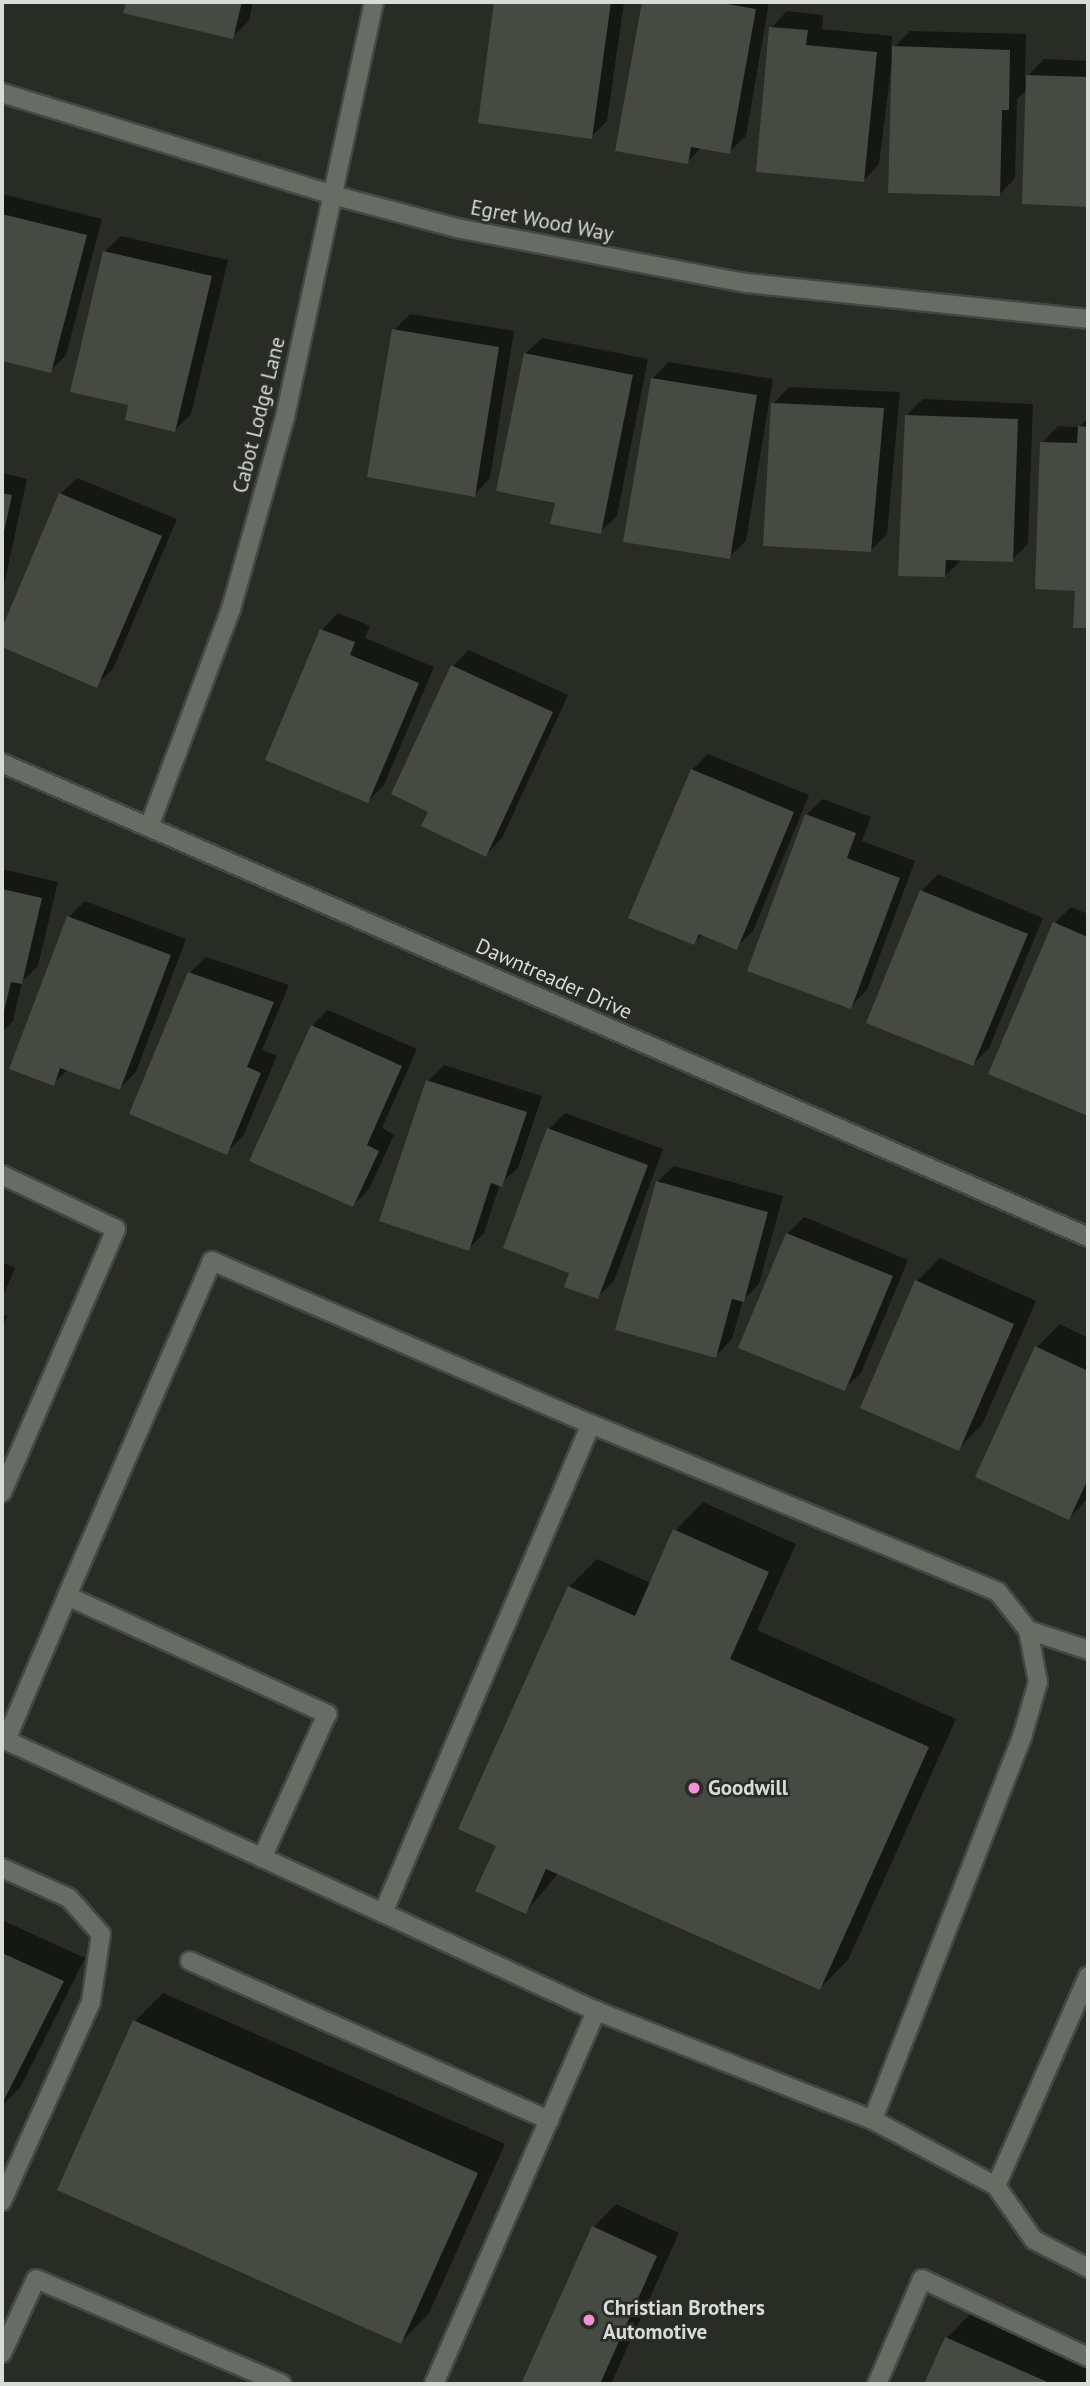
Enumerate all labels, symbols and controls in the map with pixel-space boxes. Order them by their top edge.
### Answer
street label: Egret Wood Way [468,195,616,247]
street label: Cabot Lodge Lane [227,334,291,496]
street label: Dawntreader Drive [472,933,636,1025]
place label: Goodwill [708,1775,788,1801]
marker: Goodwill [686,1780,702,1796]
place label: Christian Brothers Automotive [603,2295,765,2345]
marker: Christian Brothers Automotive [581,2312,597,2328]

